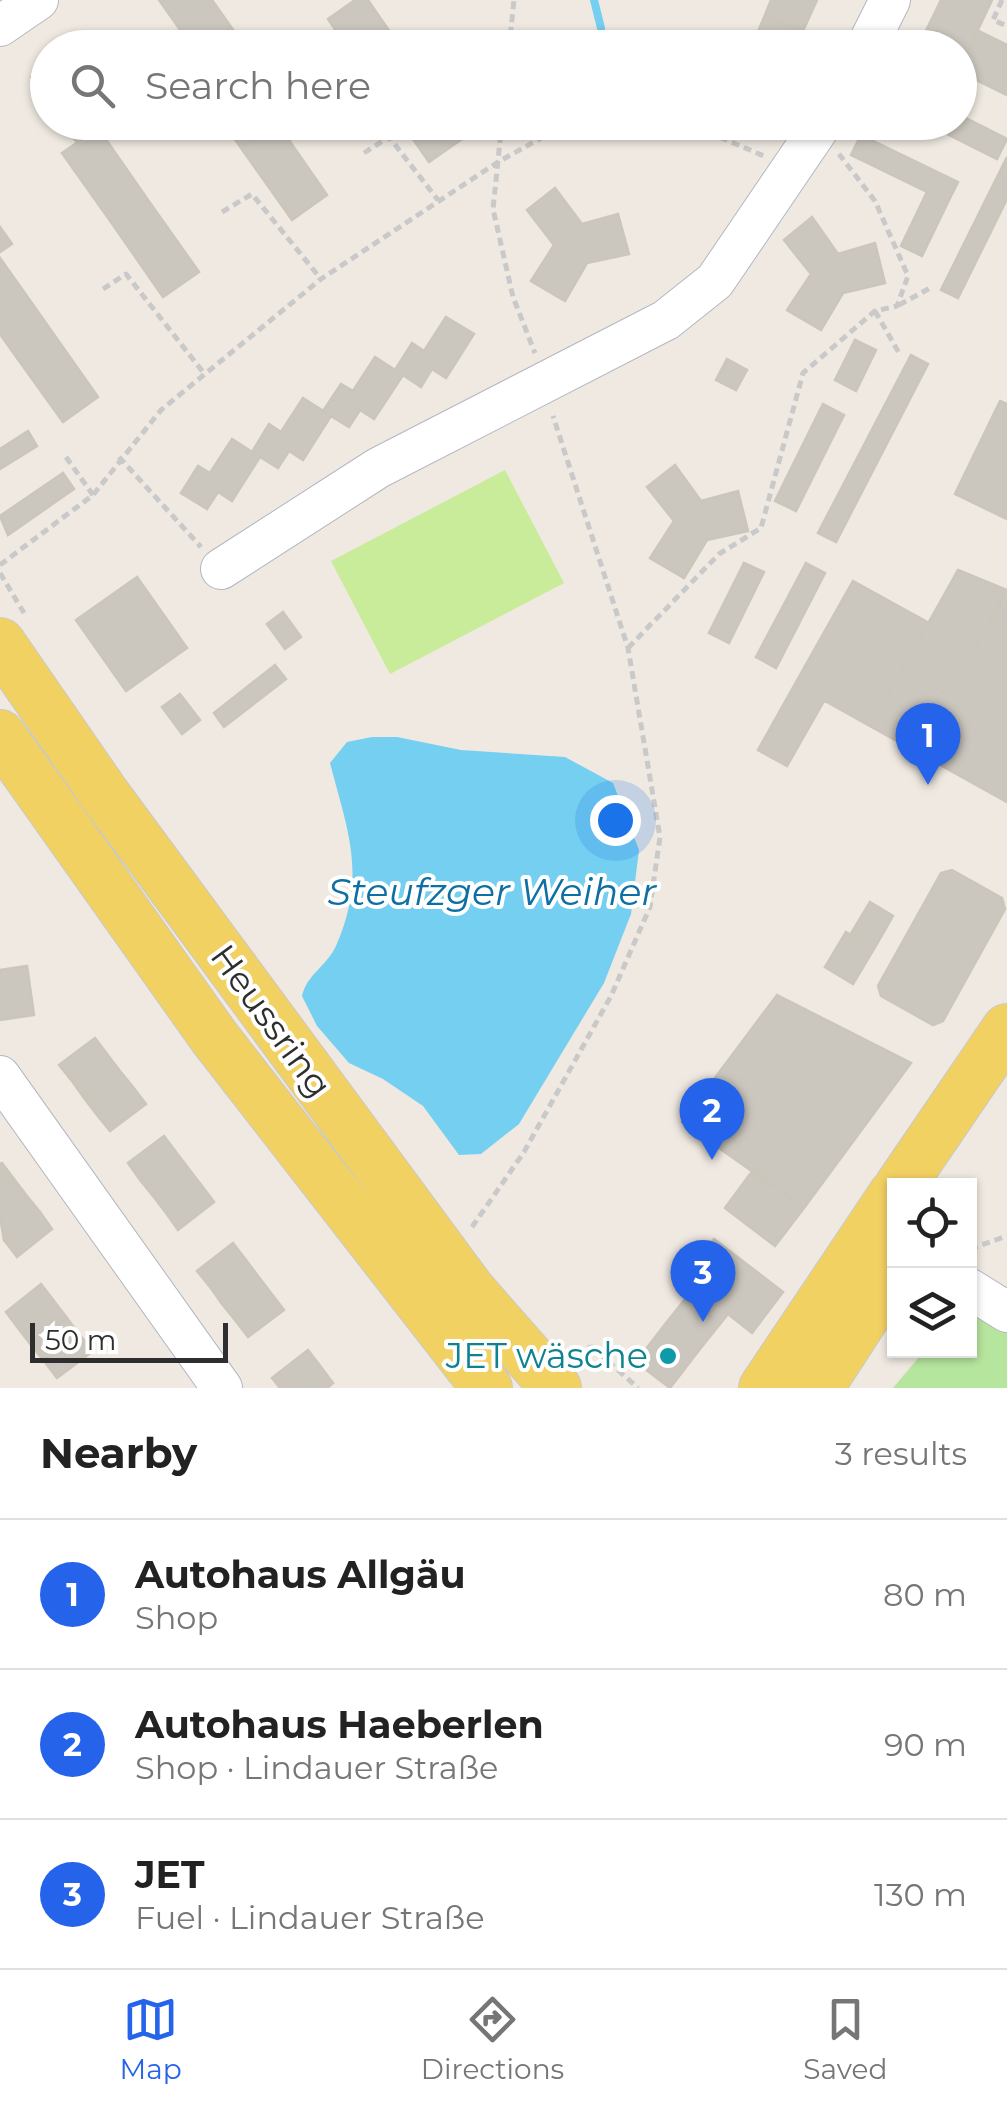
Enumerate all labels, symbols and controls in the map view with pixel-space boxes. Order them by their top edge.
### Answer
search box [30,30,977,140]
icon: search [65,58,120,113]
text: Search here [145,62,371,109]
pin: 1 [896,702,960,785]
your location [590,795,641,846]
water label: Steufzger Weiher [327,868,657,915]
street label: Heussring [202,936,341,1105]
pin: 2 [680,1078,744,1160]
map controls [887,1178,977,1358]
button: locate [887,1178,977,1268]
pin: 3 [670,1240,736,1322]
button: layers [887,1268,977,1358]
scale bar [30,1318,228,1362]
text: 50 m [45,1323,116,1357]
place label: JET wäsche [445,1334,648,1377]
marker: JET wäsche [657,1345,679,1367]
text: Nearby [40,1427,197,1479]
text: 3 results [835,1434,967,1473]
text: Autohaus Allgäu [135,1551,466,1598]
text: 1 [66,1575,79,1614]
text: 80 m [883,1575,967,1614]
text: Shop [135,1598,218,1637]
text: Autohaus Haeberlen [135,1701,544,1748]
text: 2 [63,1725,82,1764]
text: 90 m [884,1725,967,1764]
text: Shop · Lindauer Straße [135,1748,498,1787]
text: JET [135,1851,205,1898]
text: 3 [63,1875,82,1914]
text: 130 m [874,1875,967,1914]
text: Fuel · Lindauer Straße [135,1898,484,1937]
tab: Map [120,1992,182,2086]
tab: Directions [421,1992,564,2086]
tab: Saved [803,1992,887,2086]

